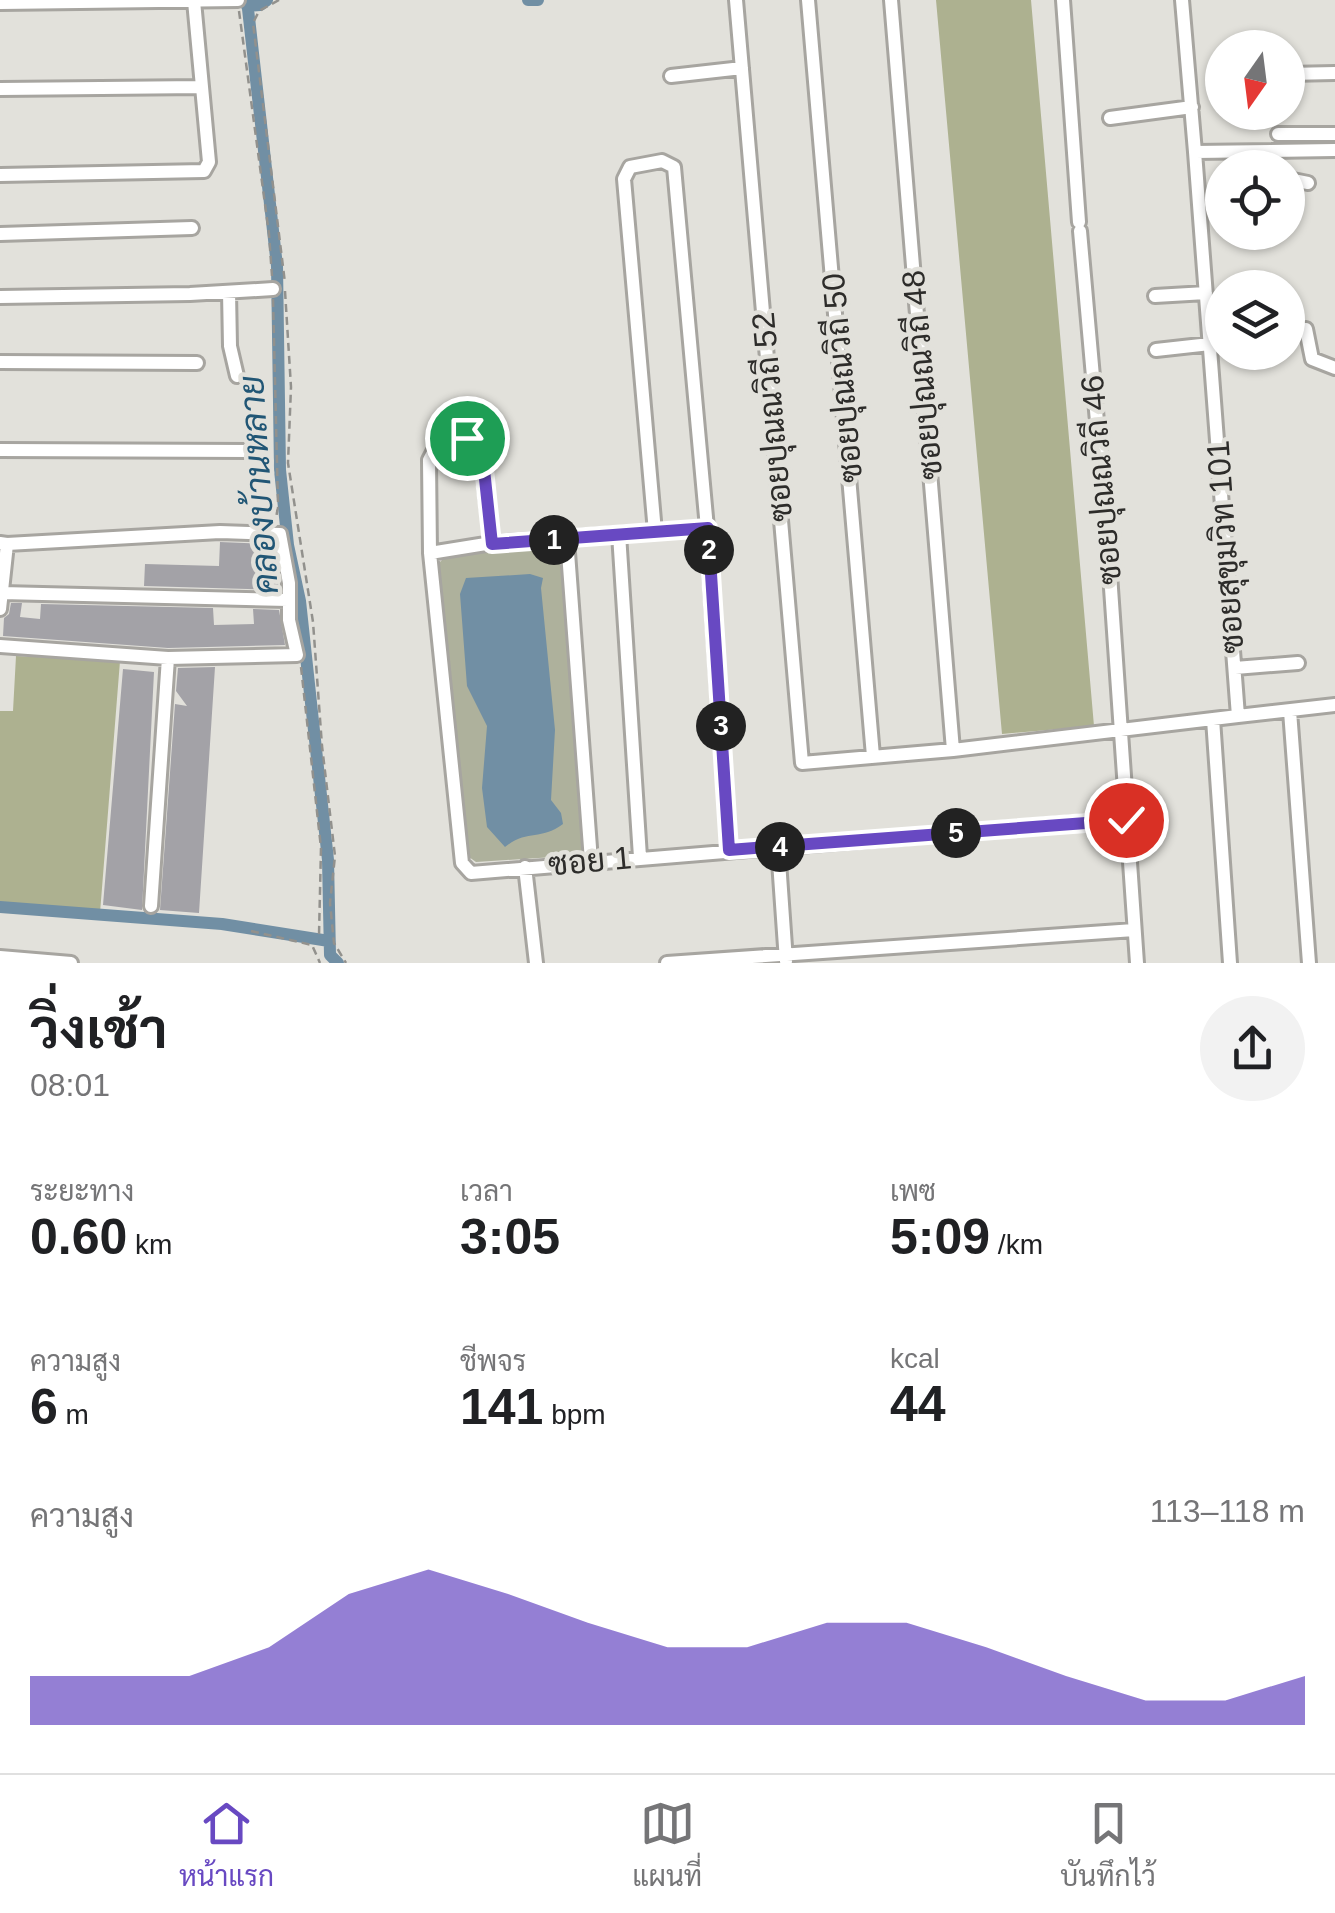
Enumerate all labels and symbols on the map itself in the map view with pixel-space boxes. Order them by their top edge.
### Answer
north arrow [1205,30,1305,130]
street label: ซอยปุณณวิถี 48 [893,268,953,482]
street label: ซอยปุณณวิถี 50 [813,271,873,485]
street label: ซอยปุณณวิถี 52 [743,310,803,524]
street label: ซอยปุณณวิถี 46 [1072,373,1132,587]
water label: คลองบ้านหลาย [228,374,285,596]
pin [425,396,510,481]
street label: ซอยสุขุมวิท 101 [1200,439,1254,655]
pin: 1 [529,515,579,565]
pin: 2 [684,525,734,575]
pin: 3 [696,701,746,751]
pin [1084,778,1169,863]
pin: 5 [931,808,981,858]
pin: 4 [755,822,805,872]
street label: ซอย 1 [547,839,633,883]

